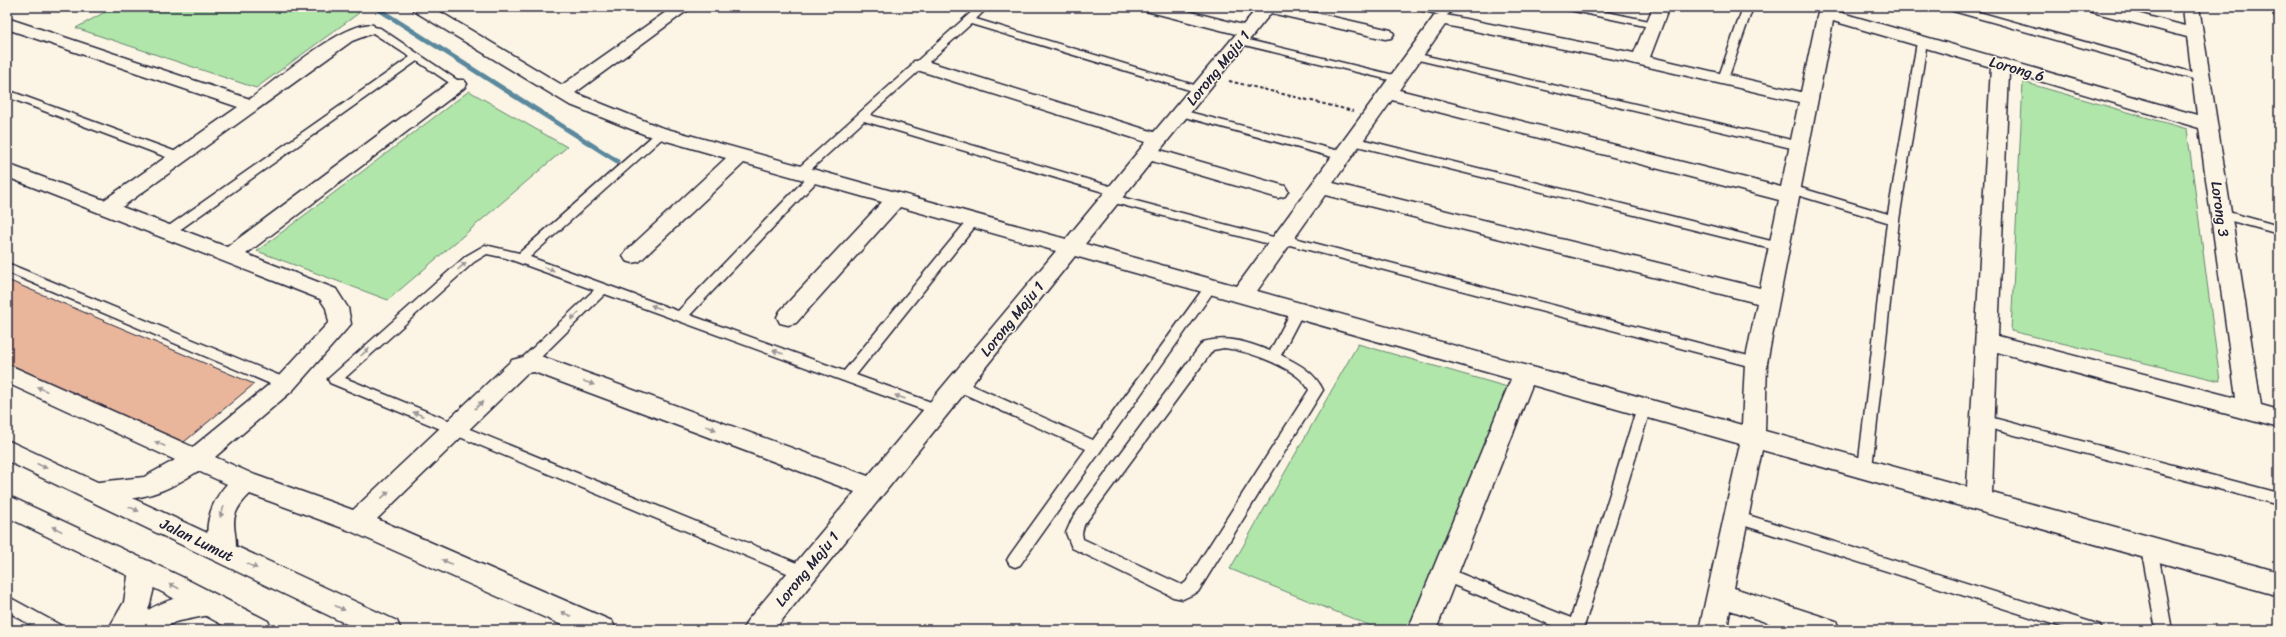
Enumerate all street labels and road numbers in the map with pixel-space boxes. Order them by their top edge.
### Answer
street label: Lorong Maju 1 [1179,24,1257,112]
street label: Lorong 6 [1986,49,2048,89]
street label: Lorong 3 [2203,179,2237,239]
street label: Lorong Maju 1 [973,275,1051,363]
street label: Jalan Lumut [155,510,239,569]
street label: Lorong Maju 1 [768,525,846,613]

